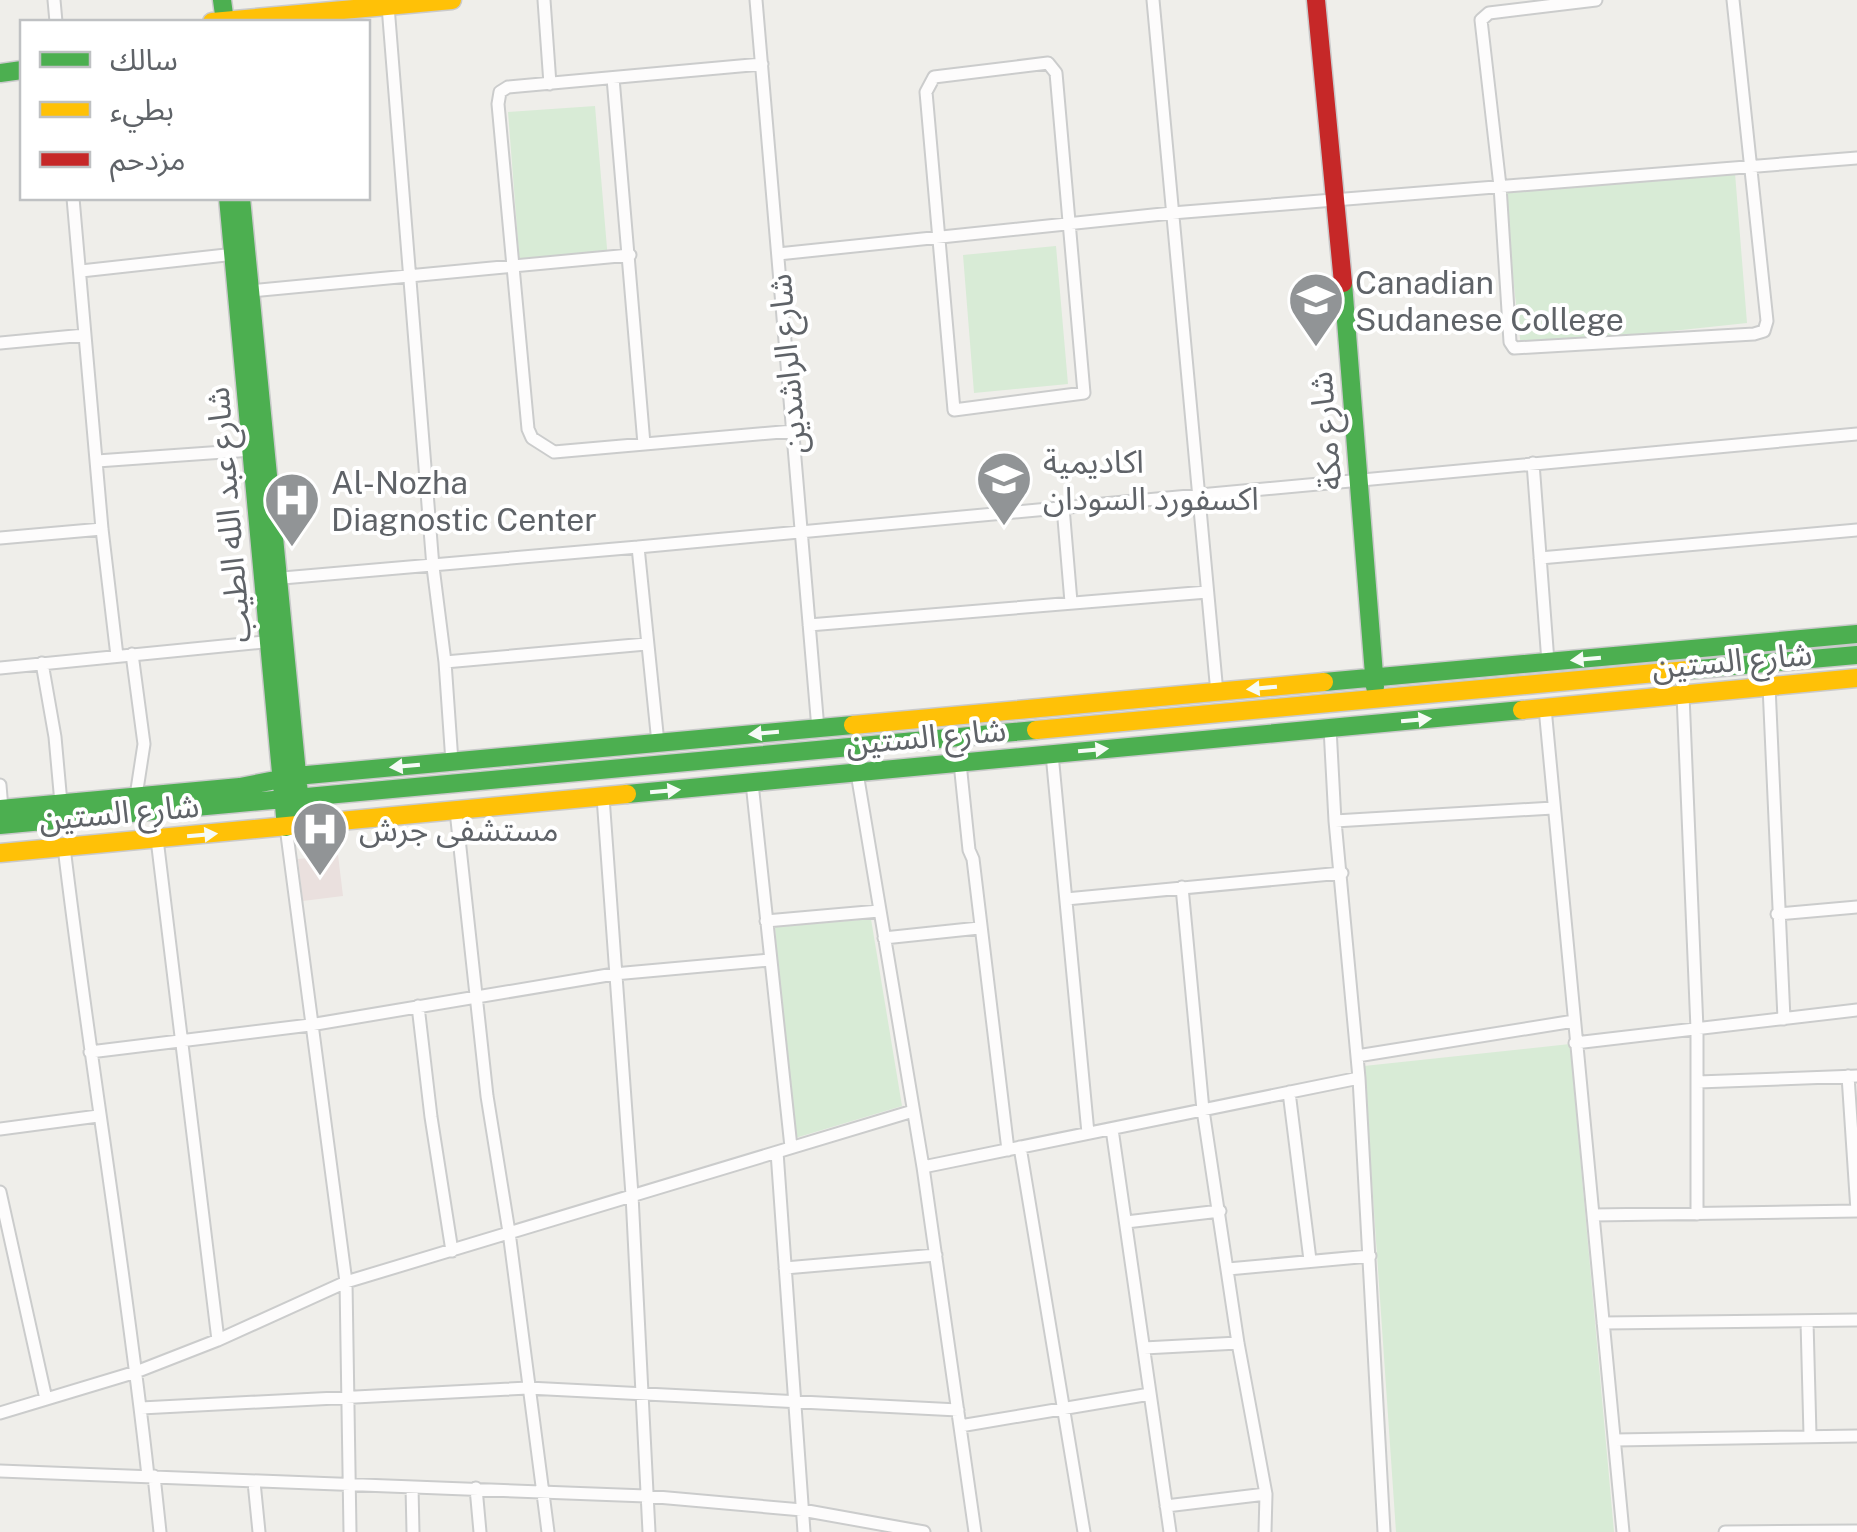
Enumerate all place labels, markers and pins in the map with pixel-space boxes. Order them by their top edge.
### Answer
place label: Canadian Sudanese College [1355,264,1624,338]
school or university icon: Canadian Sudanese College [1286,270,1346,349]
place label: اكاديمية اكسفورد السودان [1043,443,1259,518]
school or university icon: اكاديمية اكسفورد السودان [974,449,1034,528]
place label: Al-Nozha Diagnostic Center [331,464,597,538]
hospital icon: Al-Nozha Diagnostic Center [262,470,322,549]
hospital icon: مستشفى جرش [290,799,350,878]
place label: مستشفى جرش [359,811,559,849]

